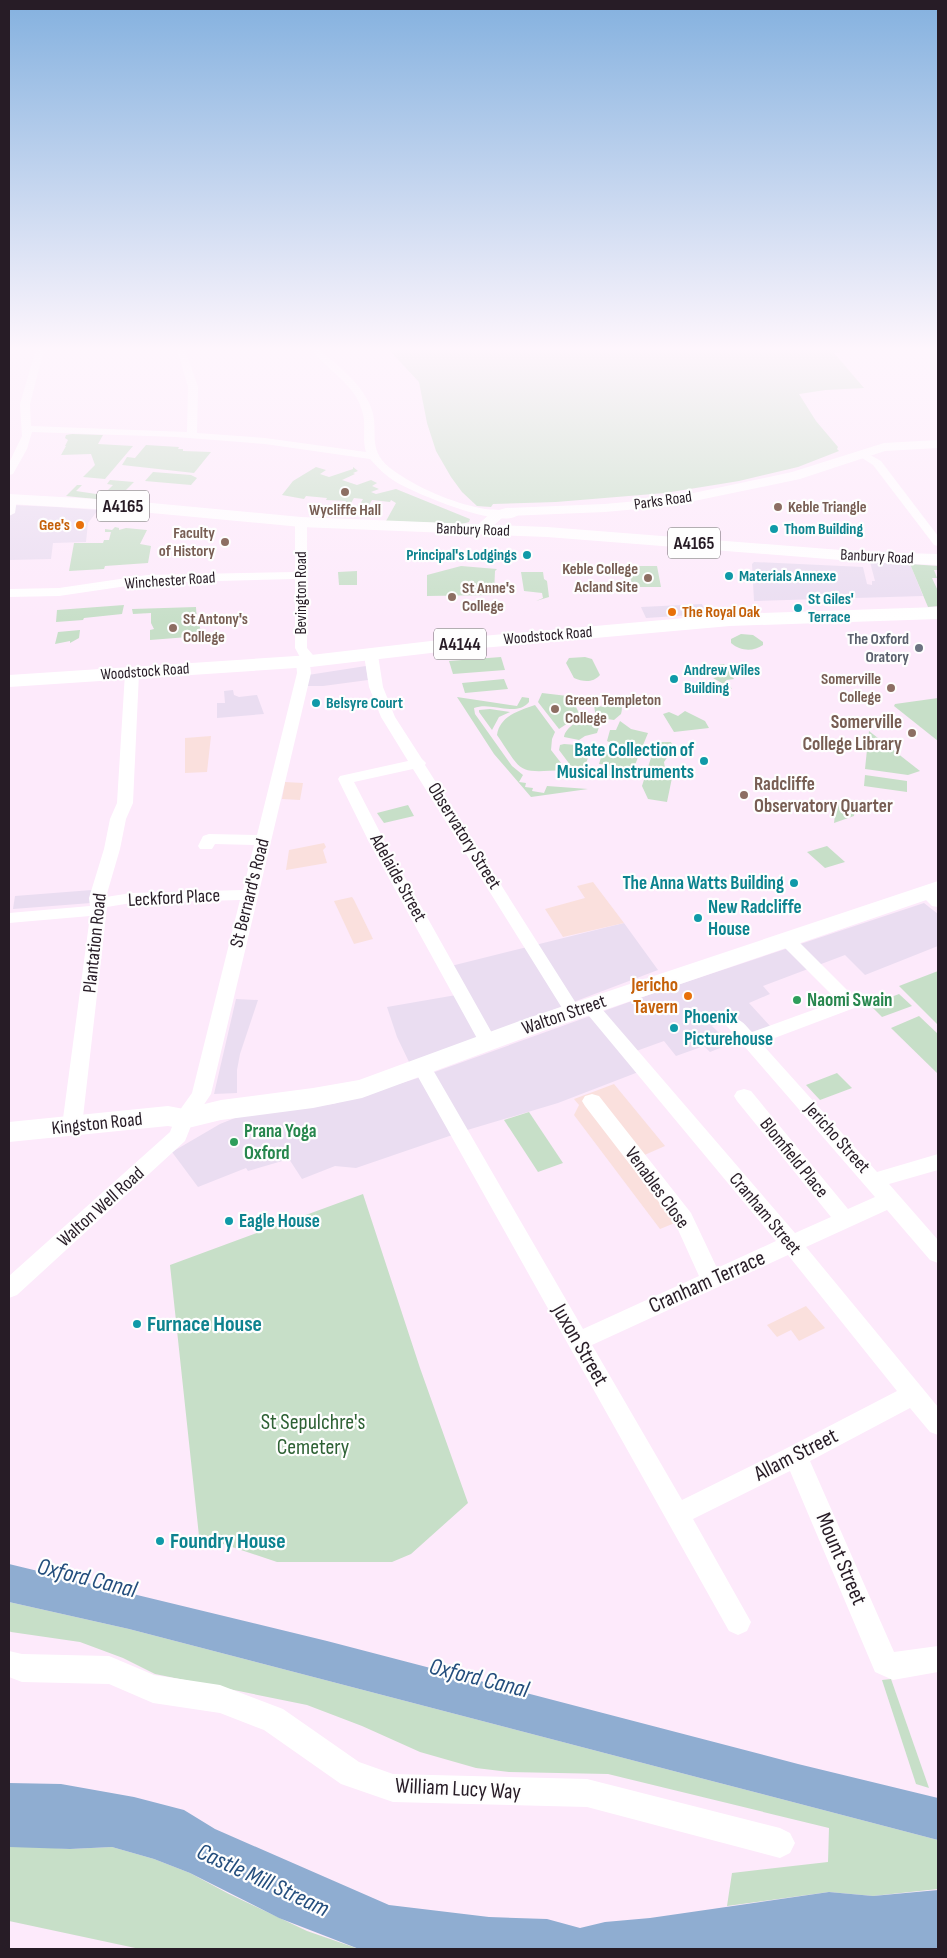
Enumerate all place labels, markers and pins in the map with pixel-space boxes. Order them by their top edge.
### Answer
marker: Wycliffe Hall [339,486,351,498]
place label: Keble Triangle [788,498,867,517]
place label: Wycliffe Hall [309,501,381,520]
marker: Keble Triangle [772,501,784,513]
place label: Gee's [39,516,70,535]
marker: Gee's [74,519,86,531]
place label: Thom Building [784,520,863,539]
marker: Thom Building [768,523,780,535]
place label: Faculty of History [159,524,215,561]
marker: Faculty of History [219,536,231,548]
place label: Principal's Lodgings [406,546,517,565]
marker: Principal's Lodgings [521,549,533,561]
place label: Keble College Acland Site [562,560,638,597]
place label: Materials Annexe [739,567,836,586]
marker: Materials Annexe [723,570,735,582]
marker: Keble College Acland Site [642,572,654,584]
place label: St Anne's College [462,579,515,616]
place label: St Giles' Terrace [808,590,854,627]
marker: St Anne's College [446,591,458,603]
marker: St Giles' Terrace [792,602,804,614]
place label: The Royal Oak [682,603,760,622]
marker: The Royal Oak [666,606,678,618]
place label: St Antony's College [183,610,248,647]
marker: St Antony's College [167,622,179,634]
place label: The Oxford Oratory [847,630,909,667]
marker: The Oxford Oratory [913,642,925,654]
place label: Andrew Wiles Building [683,661,760,698]
place label: Somerville College [821,670,881,707]
marker: Andrew Wiles Building [668,673,680,685]
marker: Somerville College [885,682,897,694]
place label: Green Templeton College [565,691,661,728]
place label: Belsyre Court [326,694,403,713]
marker: Belsyre Court [310,697,322,709]
marker: Green Templeton College [549,703,561,715]
place label: Somerville College Library [802,711,902,756]
marker: Somerville College Library [906,727,918,739]
place label: Bate Collection of Musical Instruments [557,739,695,784]
marker: Bate Collection of Musical Instruments [698,755,710,767]
place label: Radcliffe Observatory Quarter [754,773,893,818]
marker: Radcliffe Observatory Quarter [738,789,750,801]
place label: The Anna Watts Building [622,872,784,895]
marker: The Anna Watts Building [788,877,800,889]
place label: New Radcliffe House [708,896,802,941]
marker: New Radcliffe House [692,912,704,924]
place label: Jericho Tavern [630,974,678,1019]
place label: Naomi Swain [807,989,893,1012]
marker: Jericho Tavern [682,990,694,1002]
marker: Naomi Swain [791,994,803,1006]
place label: Phoenix Picturehouse [684,1006,773,1051]
marker: Phoenix Picturehouse [668,1022,680,1034]
place label: Prana Yoga Oxford [244,1120,317,1165]
marker: Prana Yoga Oxford [228,1136,240,1148]
place label: Eagle House [239,1210,320,1233]
marker: Eagle House [223,1215,235,1227]
place label: Furnace House [147,1311,262,1338]
marker: Furnace House [131,1318,143,1330]
place label: Foundry House [170,1528,286,1555]
marker: Foundry House [154,1535,166,1547]

